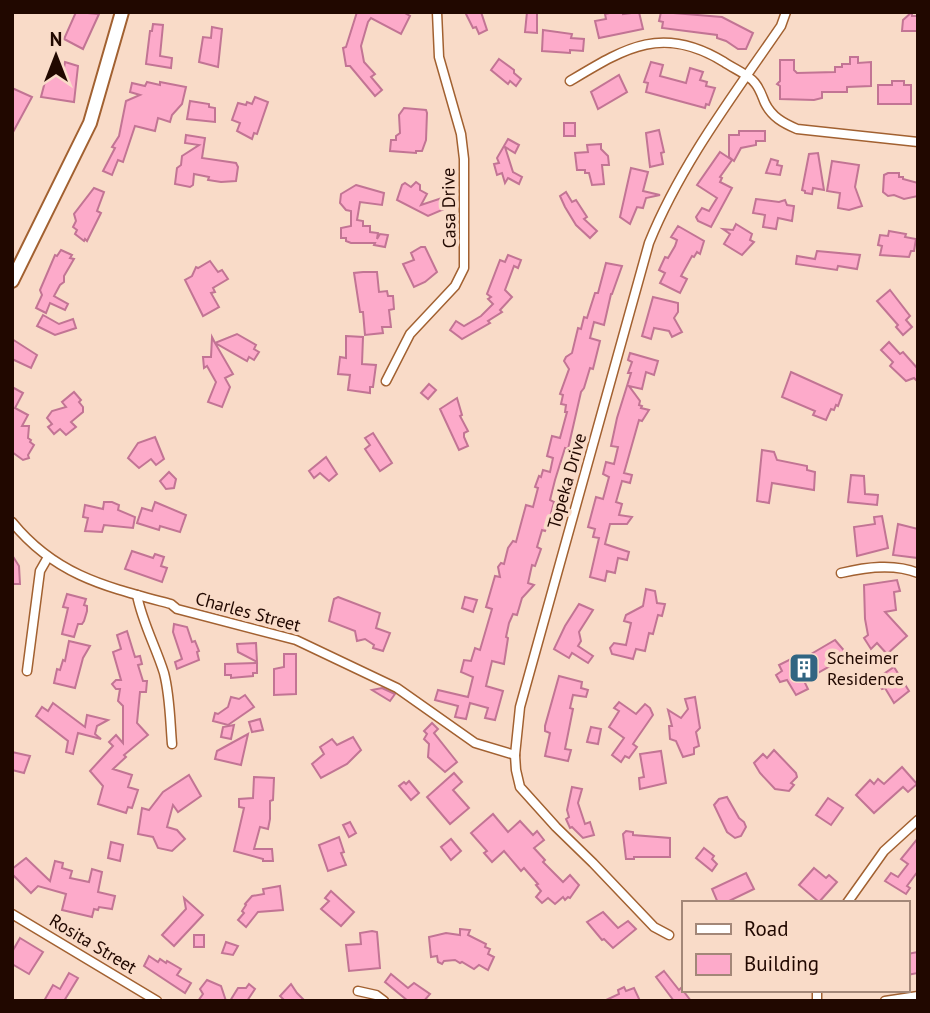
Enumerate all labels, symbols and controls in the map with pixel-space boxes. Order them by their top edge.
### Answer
north arrow [21,21,91,91]
text: N [50,27,62,51]
street label: Casa Drive [436,168,461,248]
street label: Topeka Drive [542,430,591,532]
street label: Charles Street [193,586,303,637]
place label: Scheimer Residence [827,646,904,690]
building icon: Scheimer Residence [787,651,821,685]
legend [682,901,909,992]
street label: Rosita Street [45,909,141,979]
text: Road [744,915,788,942]
text: Building [744,950,819,977]

